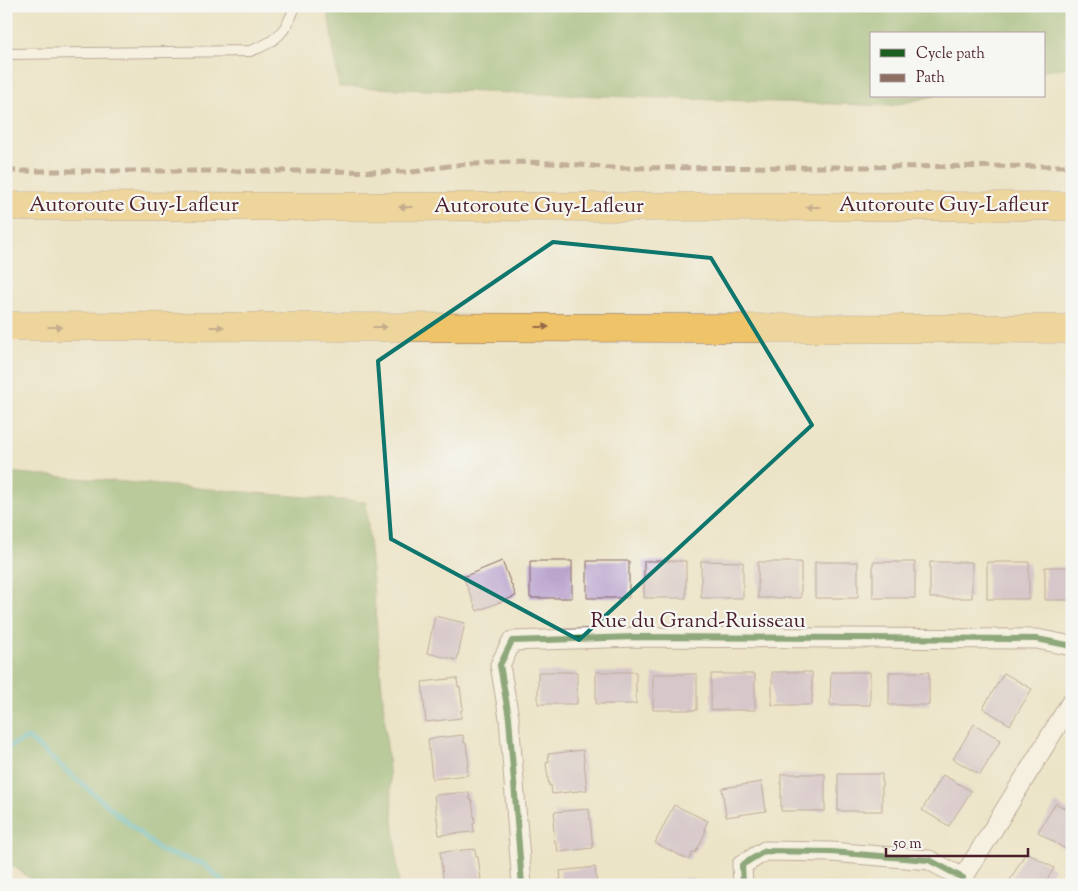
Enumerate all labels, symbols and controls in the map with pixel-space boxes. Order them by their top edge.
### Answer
legend [870,32,1046,98]
text: Cycle path [916,44,985,65]
text: Path [916,68,945,89]
street label: Autoroute Guy-Lafleur [29,191,239,221]
street label: Autoroute Guy-Lafleur [839,191,1049,221]
street label: Autoroute Guy-Lafleur [434,192,644,222]
one-way arrow [397,203,413,211]
one-way arrow [805,203,821,211]
one-way arrow [47,323,63,331]
one-way arrow [210,323,226,331]
one-way arrow [372,323,388,331]
one-way arrow [535,323,551,331]
street label: Rue du Grand-Ruisseau [590,607,806,637]
scale bar [886,826,1028,858]
text: 50 m [892,834,922,855]

